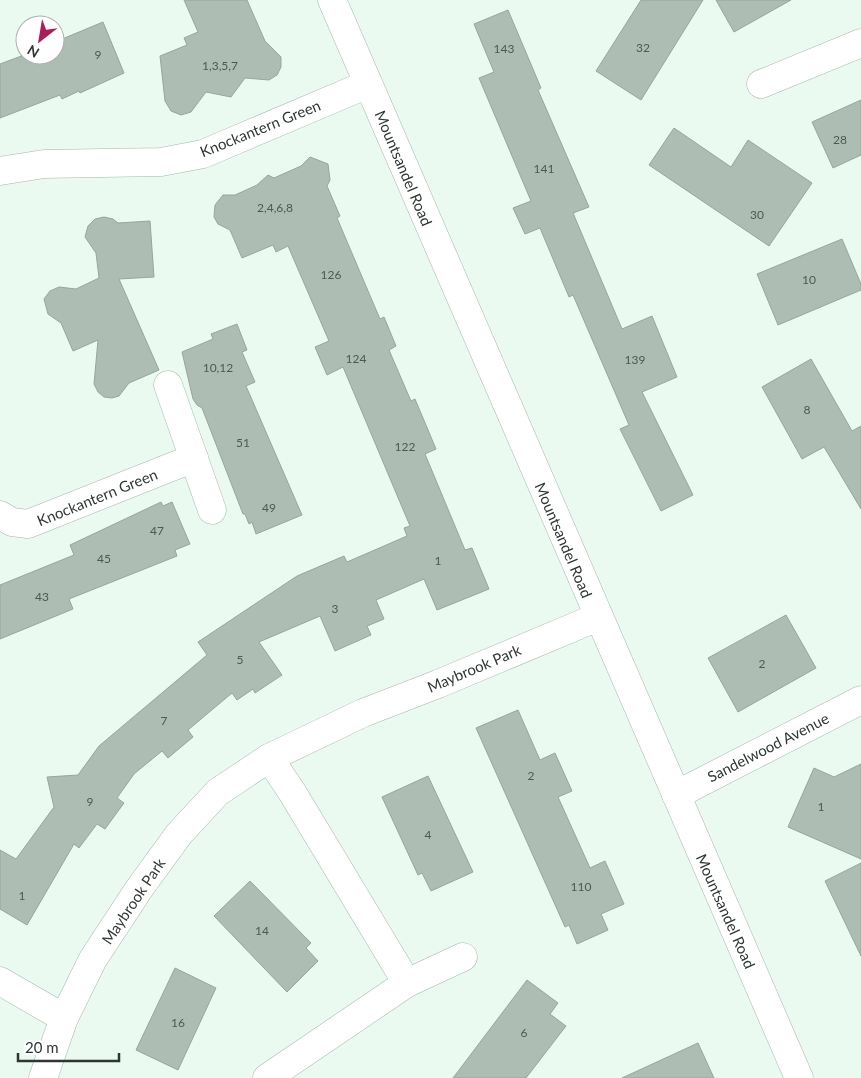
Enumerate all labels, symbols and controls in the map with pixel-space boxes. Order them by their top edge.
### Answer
north arrow [15,15,65,65]
house number: 32 [636,40,650,55]
house number: 143 [494,41,514,56]
text: N [24,42,42,62]
house number: 9 [95,47,102,62]
house number: 1,3,5,7 [202,58,238,73]
street label: Knockantern Green [197,96,323,160]
street label: Mountsandel Road [372,108,436,228]
house number: 28 [833,132,847,147]
house number: 141 [534,161,554,176]
house number: 2,4,6,8 [257,200,293,215]
house number: 30 [750,207,764,222]
house number: 126 [321,267,341,282]
house number: 10 [802,272,816,287]
house number: 124 [346,351,366,366]
house number: 139 [625,352,645,367]
house number: 10,12 [203,360,233,375]
house number: 8 [804,402,811,417]
house number: 51 [236,435,250,450]
house number: 122 [395,439,415,454]
street label: Knockantern Green [34,465,160,529]
street label: Mountsandel Road [532,480,596,600]
house number: 49 [262,500,276,515]
house number: 47 [150,523,164,538]
house number: 45 [97,551,111,566]
house number: 1 [435,553,442,568]
house number: 43 [35,589,49,604]
house number: 3 [332,601,339,616]
street label: Maybrook Park [424,640,524,696]
house number: 5 [237,652,244,667]
house number: 2 [759,656,766,671]
street label: Sandelwood Avenue [704,709,832,785]
house number: 7 [161,713,168,728]
house number: 2 [528,768,535,783]
house number: 9 [87,794,94,809]
house number: 1 [818,799,825,814]
house number: 4 [425,827,432,842]
street label: Mountsandel Road [693,851,759,971]
street label: Maybrook Park [98,854,169,948]
house number: 110 [571,879,591,894]
house number: 1 [19,888,26,903]
house number: 14 [255,923,269,938]
house number: 16 [171,1015,185,1030]
house number: 6 [521,1025,528,1040]
scale bar [18,1030,119,1062]
text: 20 m [25,1038,59,1056]

